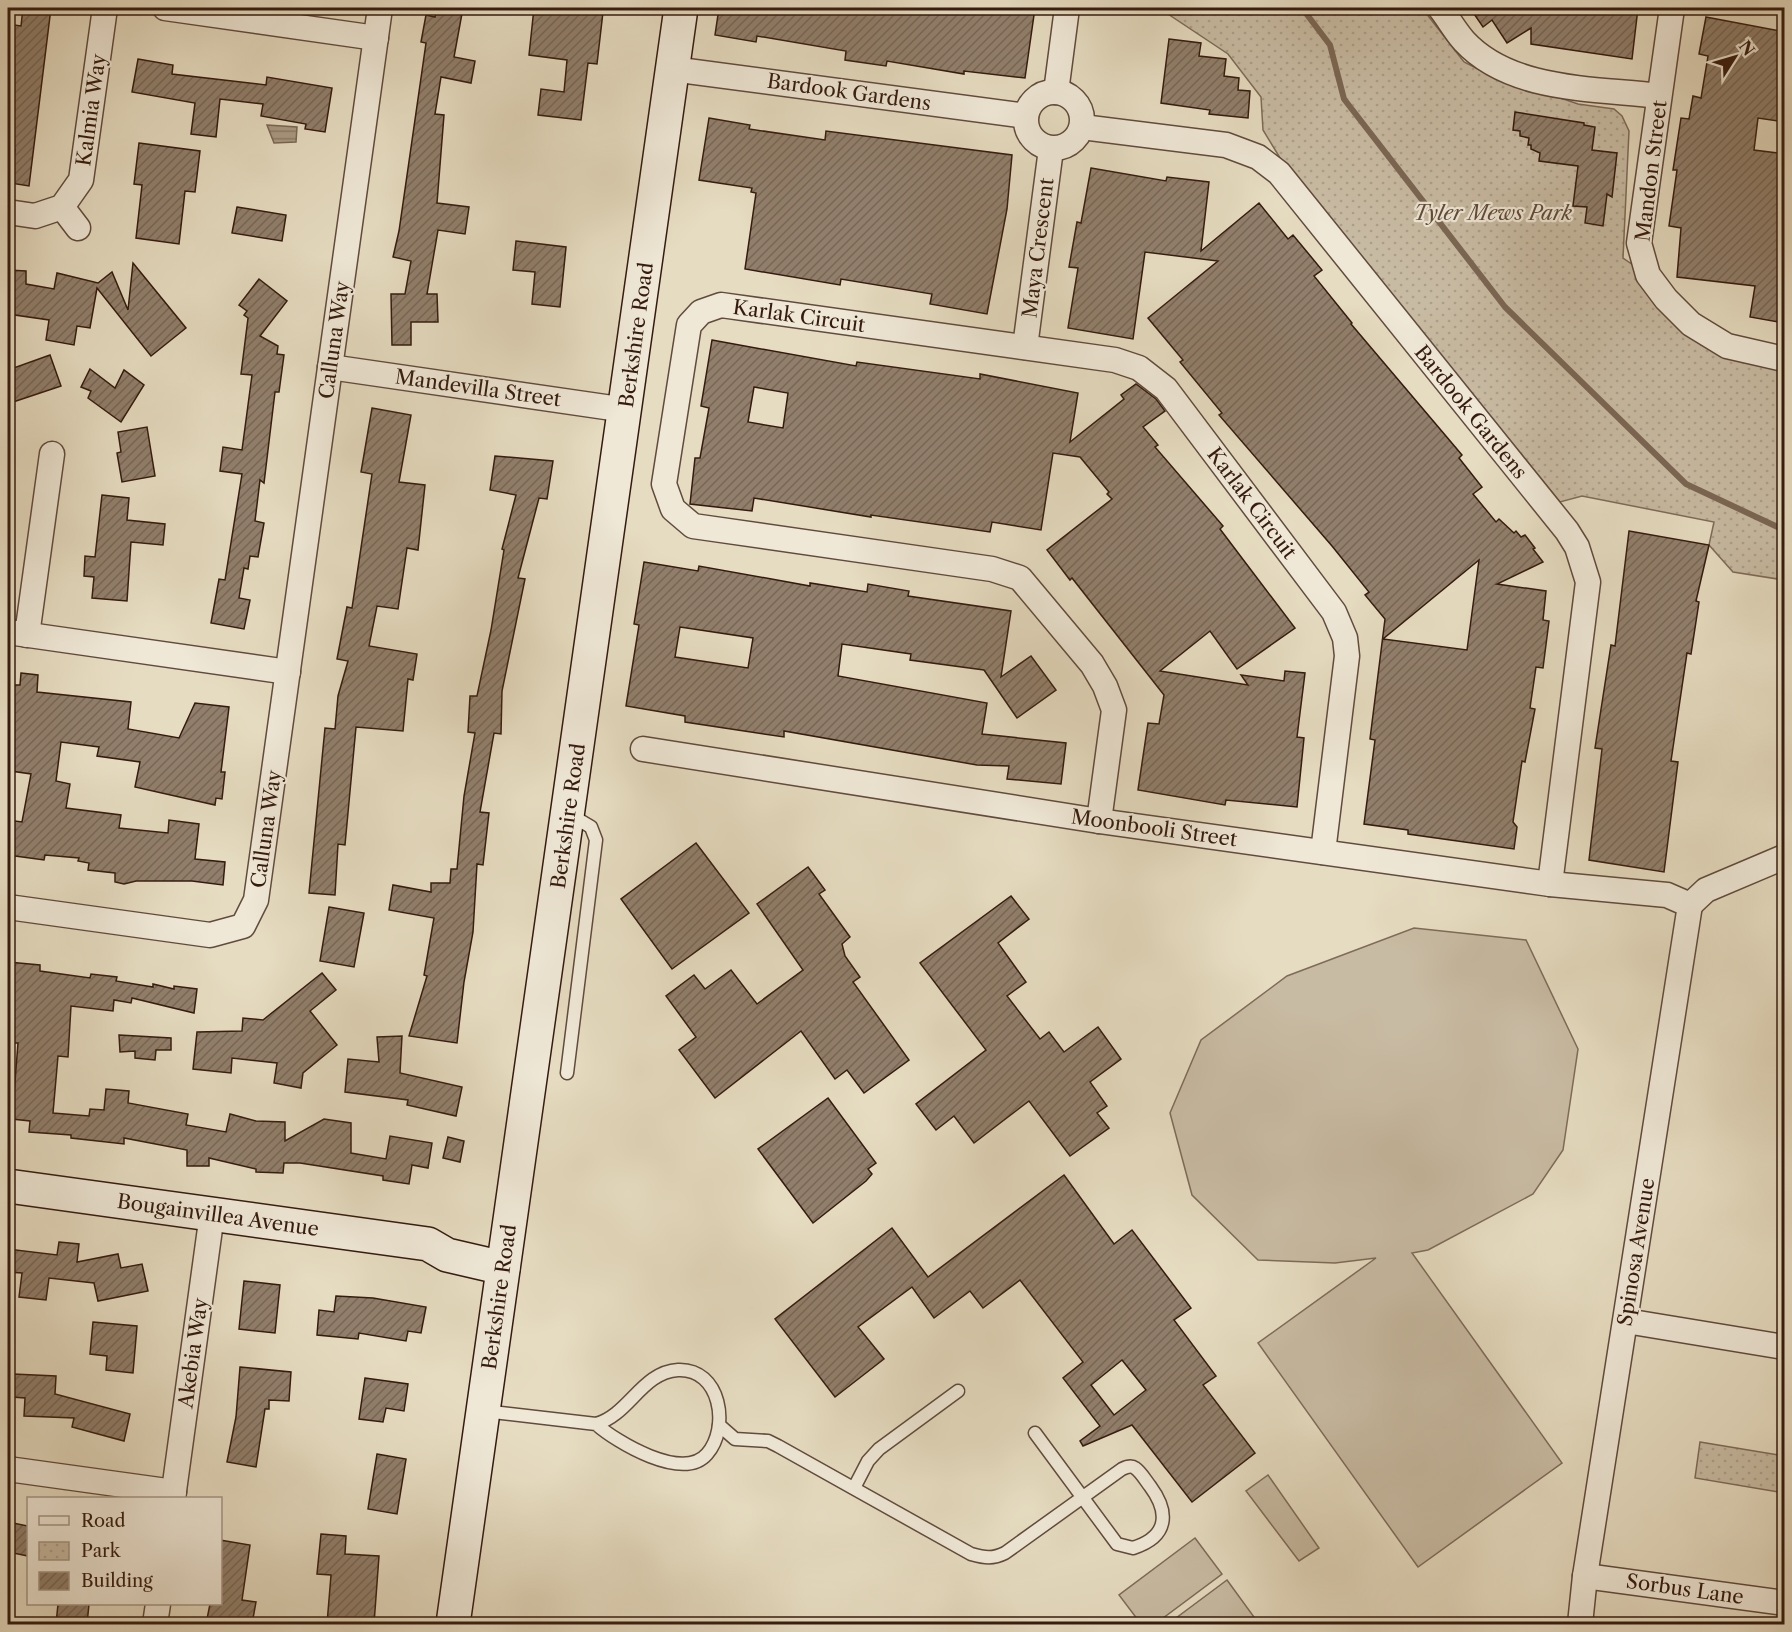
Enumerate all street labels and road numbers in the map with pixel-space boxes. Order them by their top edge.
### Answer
street label: Kalmia Way [71,52,111,168]
street label: Bardook Gardens [765,69,933,115]
street label: Mandon Street [1630,99,1672,243]
street label: Maya Crescent [1017,177,1059,319]
street label: Berkshire Road [614,261,658,409]
street label: Calluna Way [314,279,354,401]
street label: Karlak Circuit [731,295,867,337]
street label: Bardook Gardens [1410,340,1532,484]
street label: Mandevilla Street [394,364,562,412]
street label: Karlak Circuit [1202,443,1302,563]
street label: Berkshire Road [546,742,590,890]
street label: Calluna Way [246,768,286,890]
street label: Moonbooli Street [1069,804,1239,852]
street label: Spinosa Avenue [1612,1176,1660,1328]
street label: Bougainvillea Avenue [116,1189,320,1241]
street label: Berkshire Road [477,1223,521,1371]
street label: Akebia Way [173,1295,213,1411]
street label: Sorbus Lane [1625,1569,1745,1609]

